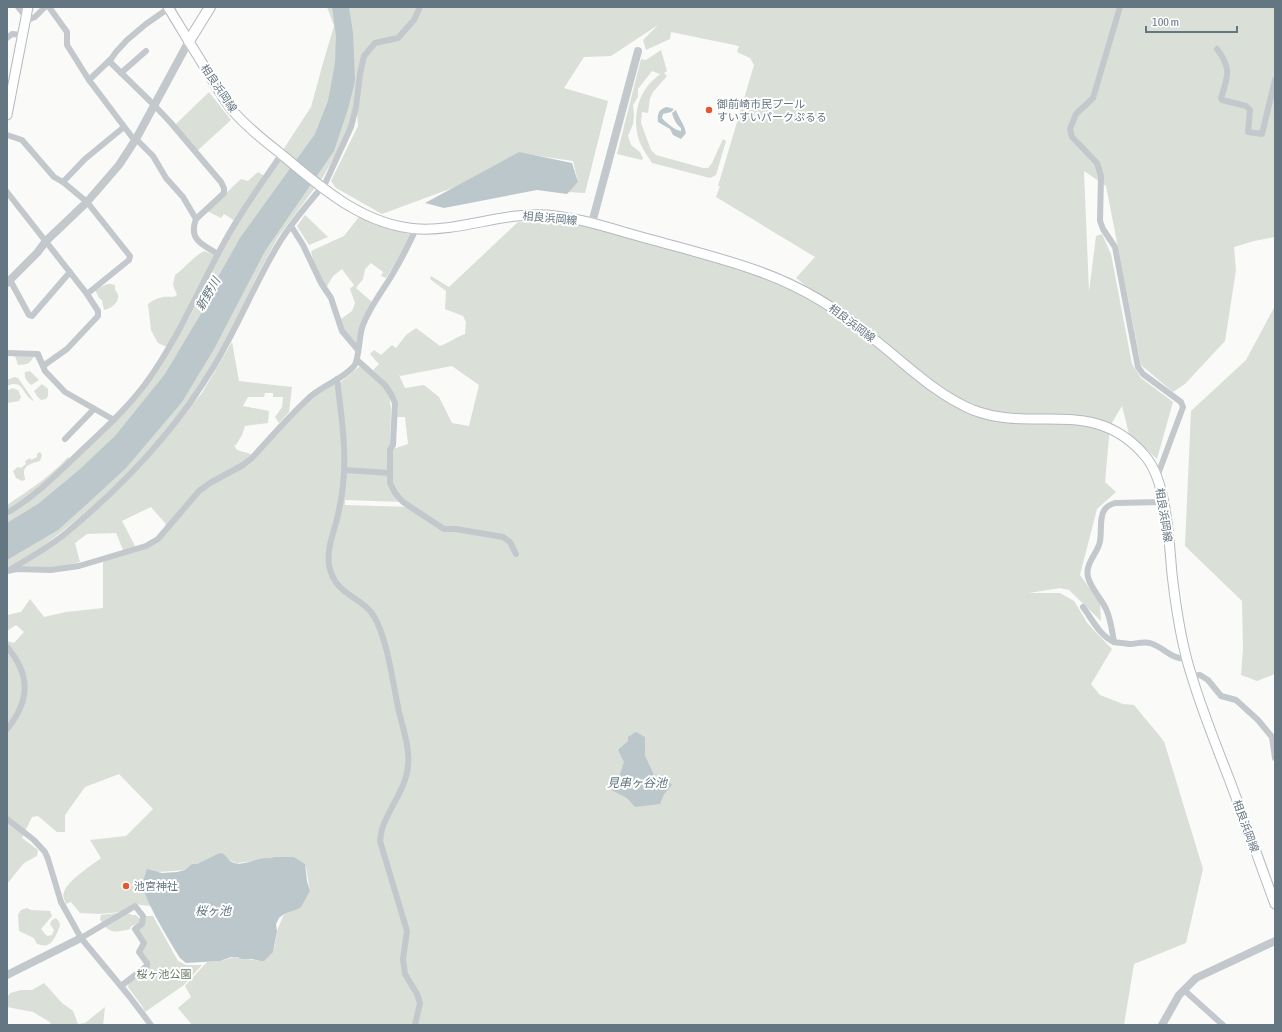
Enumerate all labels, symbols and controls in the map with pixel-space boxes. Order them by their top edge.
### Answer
scale bar [1146,8,1237,34]
text: 100 m [1152,15,1179,29]
street label: 相良浜岡線 [199,62,239,114]
place label: 御前崎市民プール すいすいパークぷるる [716,98,827,123]
marker: 御前崎市民プール すいすいパークぷるる [704,105,714,115]
street label: 相良浜岡線 [522,210,578,226]
water label: 新野川 [193,273,224,313]
street label: 相良浜岡線 [826,302,878,344]
street label: 相良浜岡線 [1154,487,1174,543]
water label: 見串ヶ谷池 [607,776,668,790]
street label: 相良浜岡線 [1231,798,1261,854]
place label: 池宮神社 [134,880,178,892]
marker: 池宮神社 [121,881,131,891]
water label: 桜ヶ池 [195,904,232,918]
park label: 桜ヶ池公園 [137,968,192,980]

